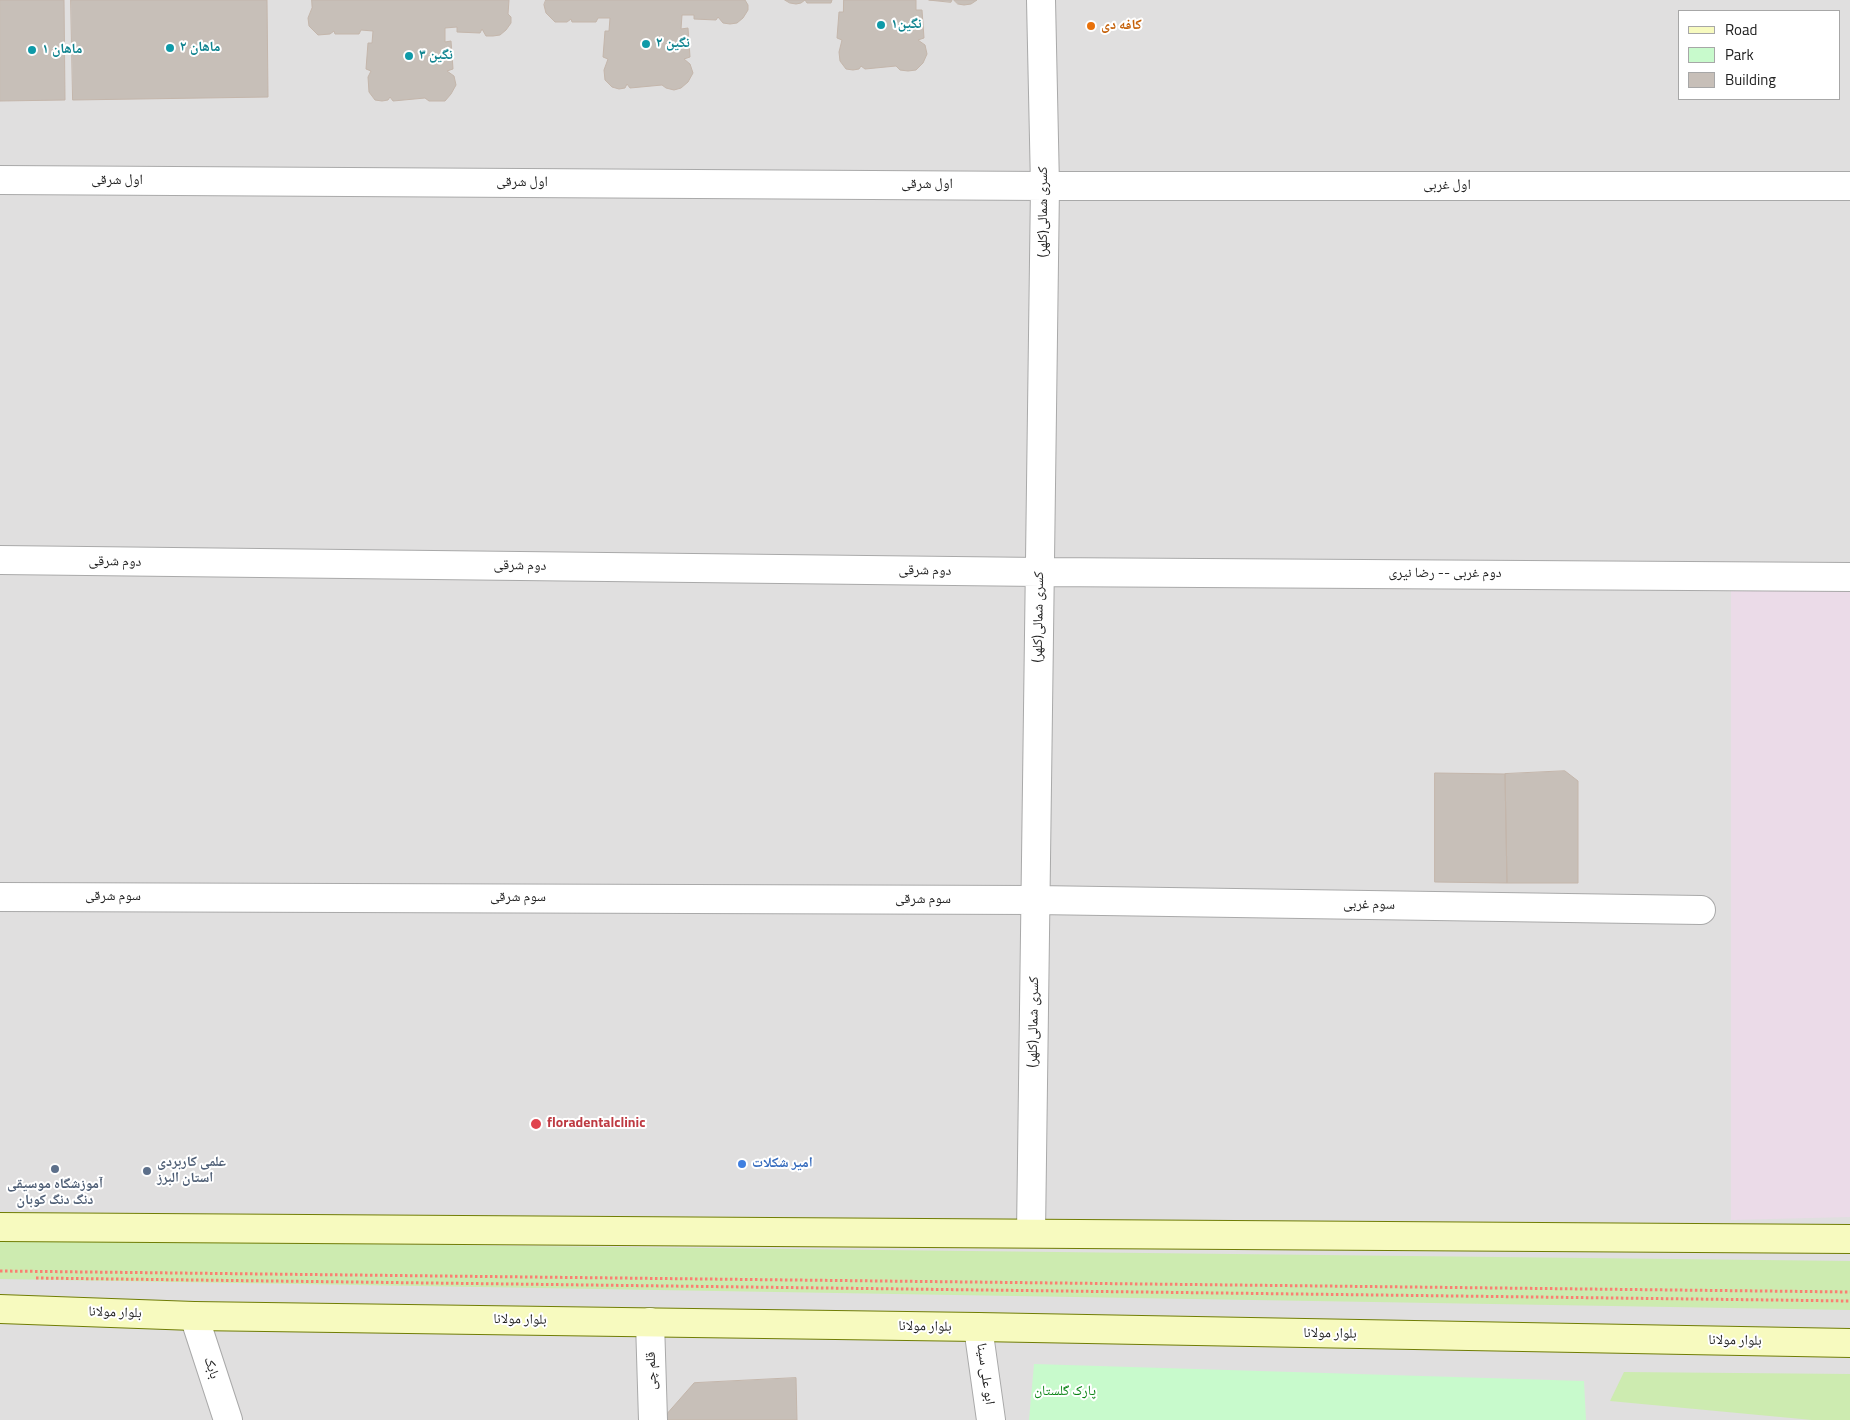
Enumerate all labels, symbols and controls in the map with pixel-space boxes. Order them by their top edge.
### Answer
legend [1678,10,1840,100]
place label: نگین۱ [891,17,922,33]
place label: کافه دی [1101,18,1142,34]
text: Road [1725,18,1757,41]
marker: نگین۱ [875,19,887,31]
marker: کافه دی [1085,20,1097,32]
place label: نگین ۲ [656,36,690,52]
marker: نگین ۲ [640,38,652,50]
place label: ماهان ۲ [180,40,220,56]
place label: ماهان ۱ [42,42,82,58]
marker: ماهان ۲ [164,42,176,54]
text: Park [1725,43,1754,66]
marker: ماهان ۱ [26,44,38,56]
place label: نگین ۳ [419,48,453,64]
marker: نگین ۳ [403,50,415,62]
text: Building [1725,68,1776,91]
street label: کسری شمالی(کلهر) [1036,166,1052,258]
street label: اول شرقی [91,173,143,189]
street label: اول شرقی [496,175,548,191]
street label: اول شرقی [901,177,953,193]
street label: اول غربی [1423,178,1471,194]
street label: دوم شرقی [89,553,141,571]
street label: دوم شرقی [494,557,546,575]
street label: دوم شرقی [899,562,951,580]
street label: دوم غربی -- رضا نیری [1388,566,1502,582]
street label: کسری شمالی(کلهر) [1030,571,1048,663]
street label: سوم شرقی [85,889,141,905]
street label: سوم شرقی [490,890,546,906]
street label: سوم شرقی [895,892,951,908]
street label: سوم غربی [1343,896,1395,914]
street label: کسری شمالی(کلهر) [1025,976,1043,1068]
place label: floradentalclinic [547,1116,645,1132]
marker: floradentalclinic [529,1117,543,1131]
place label: علمی کاربردی استان البرز [157,1155,226,1188]
place label: امیر شکلات [752,1156,813,1172]
marker: امیر شکلات [736,1158,748,1170]
marker: آموزشگاه موسيقى دنگ دنگ كوبان [49,1163,61,1175]
marker: علمی کاربردی استان البرز [141,1165,153,1177]
place label: آموزشگاه موسيقى دنگ دنگ كوبان [7,1177,103,1210]
street label: بلوار مولانا [88,1304,142,1322]
street label: بلوار مولانا [493,1311,547,1329]
street label: بلوار مولانا [898,1318,952,1336]
street label: بلوار مولانا [1303,1325,1357,1343]
street label: بلوار مولانا [1708,1332,1762,1350]
street label: ابو علی سینا [972,1342,998,1406]
street label: قلم چی [643,1352,661,1390]
street label: بابک [200,1355,222,1381]
park label: پارک گلستان [1034,1384,1096,1400]

